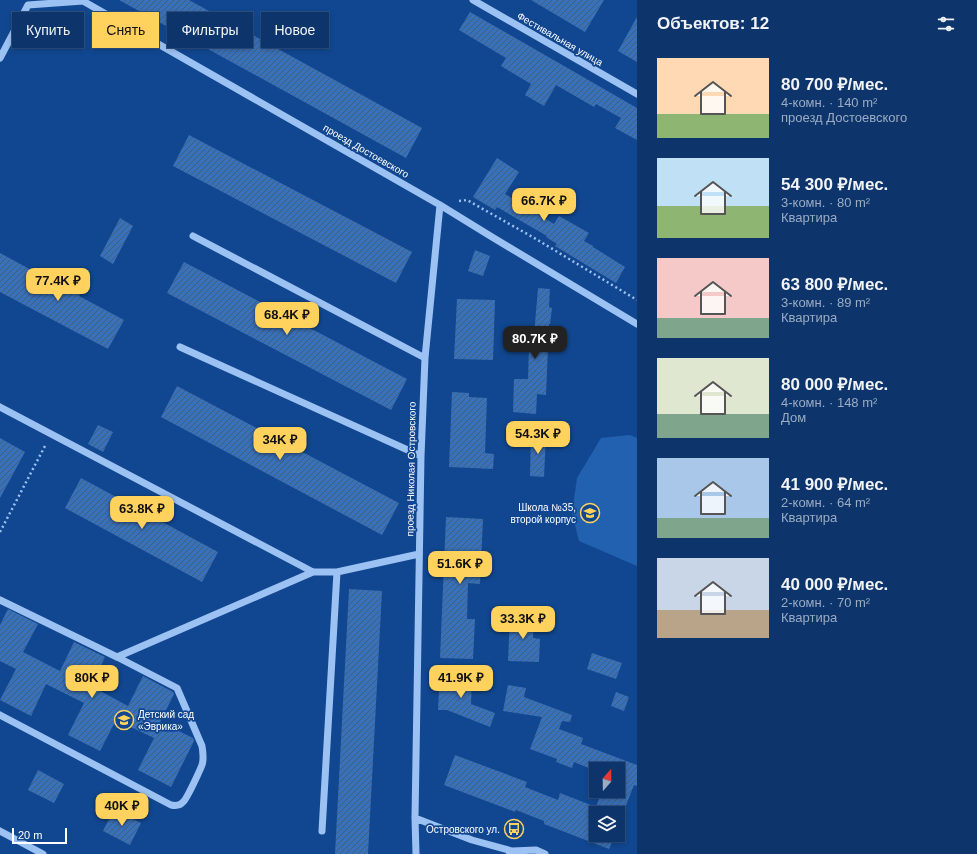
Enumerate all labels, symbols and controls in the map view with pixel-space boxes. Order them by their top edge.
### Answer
street label: Фестивальная улица [515,10,605,68]
chip: Купить [12,12,84,48]
chip: Снять [92,12,159,48]
chip: Фильтры [167,12,253,48]
chip: Новое [261,12,329,48]
icon: filters [935,13,957,35]
text: Объектов: 12 [657,14,769,33]
icon: home [689,74,737,122]
text: 80 700 ₽/мес. [781,75,888,94]
text: 4-комн. · 140 m² [781,95,877,110]
text: проезд Достоевского [781,110,907,125]
street label: проезд Достоевского [321,122,411,180]
icon: home [689,174,737,222]
text: 54 300 ₽/мес. [781,175,888,194]
pin: 66.7K ₽ [507,188,581,222]
text: 66.7K ₽ [521,193,567,208]
text: 3-комн. · 80 m² [781,195,870,210]
text: Квартира [781,210,837,225]
pin: 77.4K ₽ [21,268,95,302]
text: 77.4K ₽ [35,273,81,288]
icon: home [689,274,737,322]
text: 63 800 ₽/мес. [781,275,888,294]
text: 3-комн. · 89 m² [781,295,870,310]
pin: 68.4K ₽ [250,302,324,336]
text: 68.4K ₽ [264,307,310,322]
text: Квартира [781,310,837,325]
pin: 80.7K ₽ [498,326,572,360]
text: 80.7K ₽ [512,331,558,346]
icon: home [689,374,737,422]
text: 80 000 ₽/мес. [781,375,888,394]
text: 4-комн. · 148 m² [781,395,877,410]
street label: проезд Николая Островского [404,401,418,536]
text: Дом [781,410,806,425]
pin: 54.3K ₽ [501,421,575,455]
text: 54.3K ₽ [515,426,561,441]
pin: 34K ₽ [252,427,308,461]
text: 34K ₽ [262,432,298,447]
icon: home [689,474,737,522]
text: 41 900 ₽/мес. [781,475,888,494]
text: 2-комн. · 64 m² [781,495,870,510]
pin: 63.8K ₽ [105,496,179,530]
text: 63.8K ₽ [119,501,165,516]
place label: Школа №35, второй корпус [510,502,576,525]
school or university icon: Школа №35, второй корпус [579,502,601,524]
text: Квартира [781,510,837,525]
pin: 51.6K ₽ [423,551,497,585]
text: 51.6K ₽ [437,556,483,571]
icon: home [689,574,737,622]
text: 40 000 ₽/мес. [781,575,888,594]
text: 2-комн. · 70 m² [781,595,870,610]
pin: 33.3K ₽ [486,606,560,640]
text: Квартира [781,610,837,625]
text: 33.3K ₽ [500,611,546,626]
pin: 80K ₽ [64,665,120,699]
pin: 41.9K ₽ [424,665,498,699]
text: 80K ₽ [74,670,110,685]
text: 41.9K ₽ [438,670,484,685]
school or university icon: Детский сад «Эврика» [113,709,135,731]
place label: Детский сад «Эврика» [138,709,194,732]
north arrow [589,762,625,798]
map controls [589,762,625,842]
pin: 40K ₽ [94,793,150,827]
text: 40K ₽ [104,798,140,813]
button: layers [589,806,625,842]
bus stop icon: Островского ул. [503,818,525,840]
place label: Островского ул. [426,824,500,835]
scale bar [12,826,67,845]
text: 20 m [18,829,42,841]

